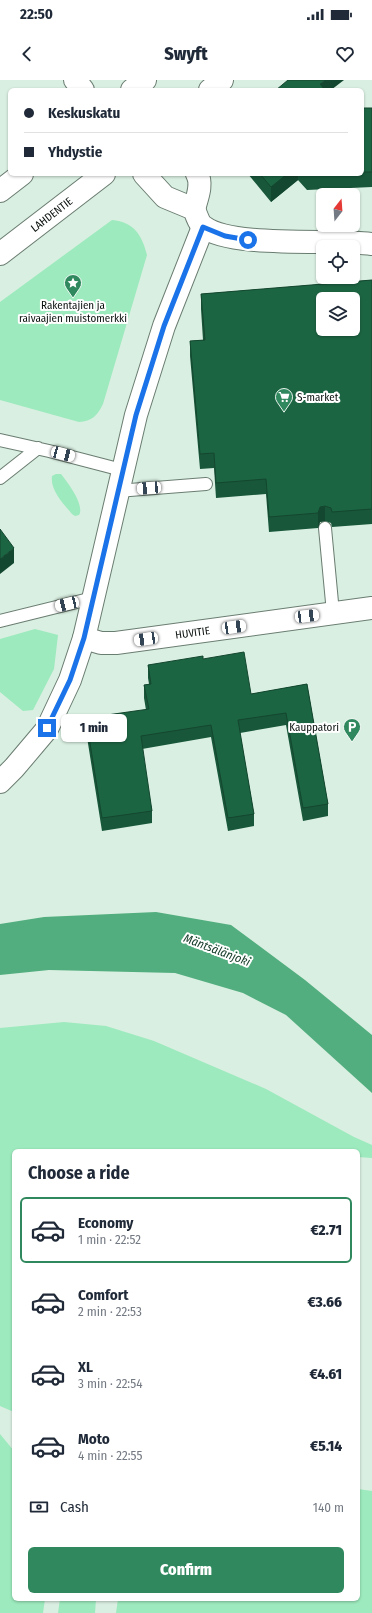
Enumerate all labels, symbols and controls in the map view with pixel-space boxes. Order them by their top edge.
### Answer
text: 22:50 [20,5,53,23]
icon: back [16,43,38,65]
text: Swyft [164,43,208,65]
icon: heart [334,43,356,65]
text: Keskuskatu [48,104,120,122]
text: Yhdystie [48,143,102,161]
north arrow [316,188,360,232]
map controls [316,188,360,336]
street label: LAHDENTIE [28,194,75,234]
route start [239,231,257,249]
button: locate [316,240,360,284]
place icon: Rakentajien ja raivaajien muistomerkki [63,273,83,298]
button: layers [316,292,360,336]
place label: Rakentajien ja raivaajien muistomerkki [19,299,127,325]
supermarket icon: S-market [274,387,294,412]
place label: S-market [297,391,339,404]
car [50,445,76,463]
car [137,481,161,495]
car [54,595,80,613]
car [294,609,320,623]
car [221,619,247,635]
street label: HUVITIE [174,624,211,641]
car [133,631,159,647]
callout: 1 min [61,714,127,742]
parking icon: Kauppatori [342,717,362,742]
route end [38,719,56,737]
text: 1 min [80,720,108,735]
place label: Kauppatori [289,721,339,734]
water label: Mäntsälänjoki [182,931,252,969]
text: Choose a ride [28,1162,130,1184]
icon: car [30,1212,66,1248]
text: Economy [78,1214,133,1232]
text: €2.71 [311,1221,342,1239]
text: 1 min · 22:52 [78,1232,141,1247]
icon: car [30,1284,66,1320]
text: Comfort [78,1286,129,1304]
text: €3.66 [307,1293,342,1311]
text: 2 min · 22:53 [78,1304,142,1319]
icon: car [30,1356,66,1392]
text: XL [78,1358,93,1376]
text: €4.61 [310,1365,342,1383]
text: 3 min · 22:54 [78,1376,142,1391]
icon: car [30,1428,66,1464]
text: Moto [78,1430,110,1448]
text: €5.14 [310,1437,342,1455]
text: 4 min · 22:55 [78,1448,142,1463]
icon: cash [28,1496,50,1518]
text: Cash [60,1498,89,1516]
text: 140 m [313,1500,344,1515]
button: Confirm [28,1547,344,1593]

